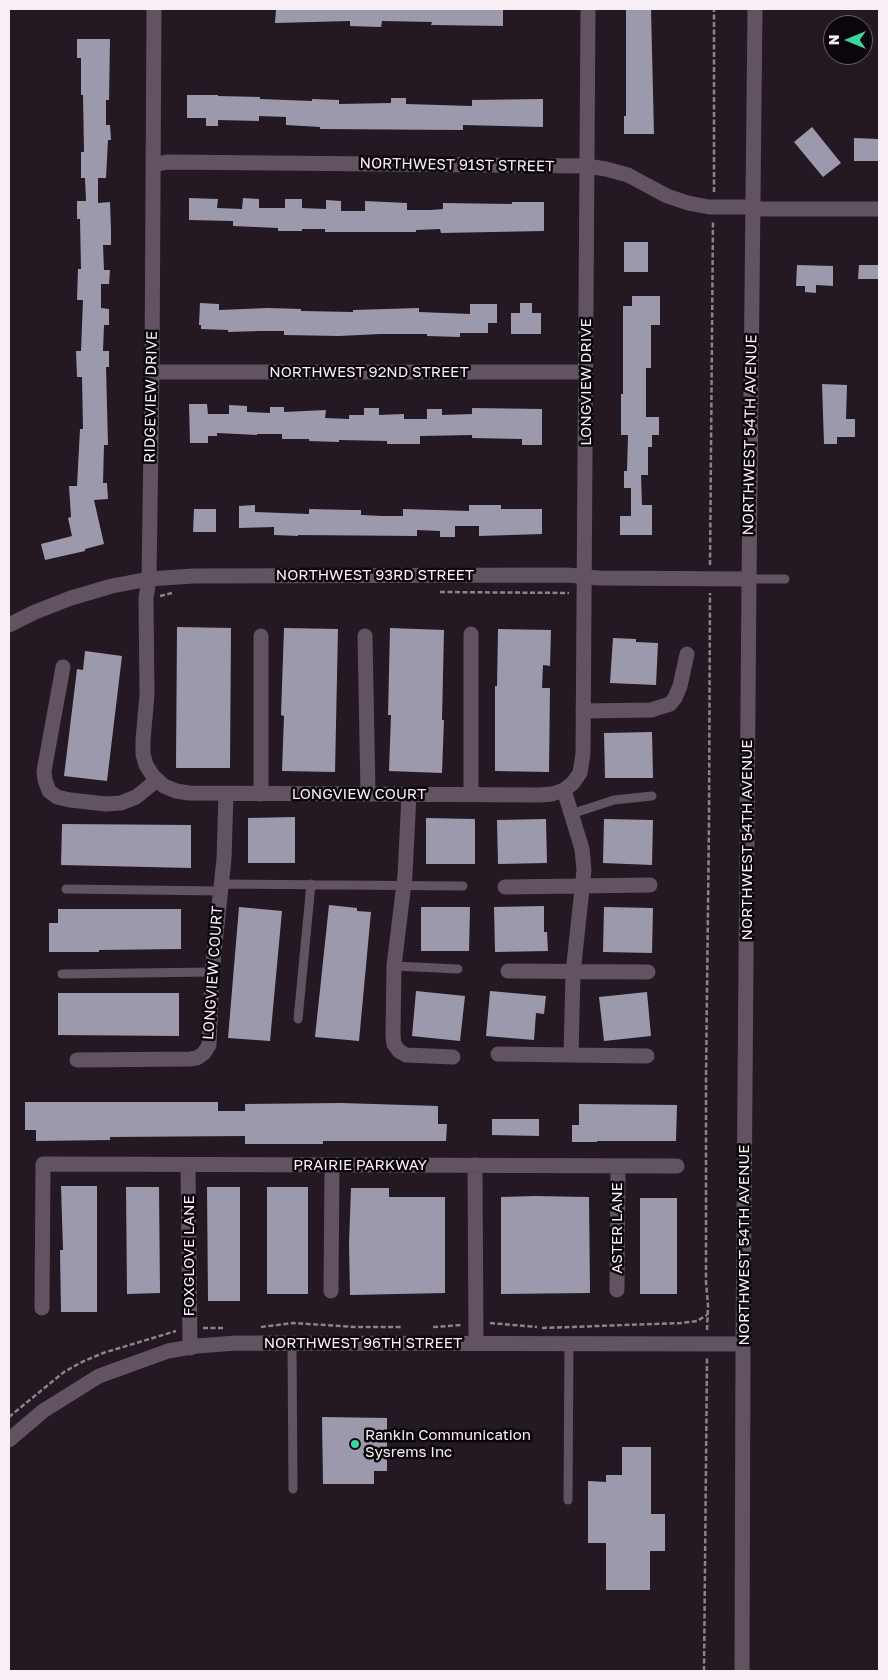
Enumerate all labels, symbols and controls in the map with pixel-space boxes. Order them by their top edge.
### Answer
north arrow [823,15,873,65]
text: N [825,35,842,45]
street label: NORTHWEST 91ST STREET [359,154,555,176]
street label: LONGVIEW DRIVE [577,318,595,446]
street label: RIDGEVIEW DRIVE [141,331,161,463]
street label: NORTHWEST 54TH AVENUE [739,334,761,536]
street label: NORTHWEST 92ND STREET [269,363,469,381]
street label: NORTHWEST 93RD STREET [276,566,474,584]
street label: NORTHWEST 54TH AVENUE [738,740,756,940]
street label: LONGVIEW COURT [292,785,426,803]
street label: LONGVIEW COURT [199,905,227,1041]
street label: NORTHWEST 54TH AVENUE [735,1145,753,1345]
street label: PRAIRIE PARKWAY [293,1156,427,1174]
street label: ASTER LANE [608,1182,626,1274]
street label: FOXGLOVE LANE [180,1195,198,1317]
street label: NORTHWEST 96TH STREET [264,1334,462,1352]
place label: Rankin Communication Sysrems Inc [365,1426,531,1461]
marker: Rankin Communication Sysrems Inc [349,1438,361,1450]

